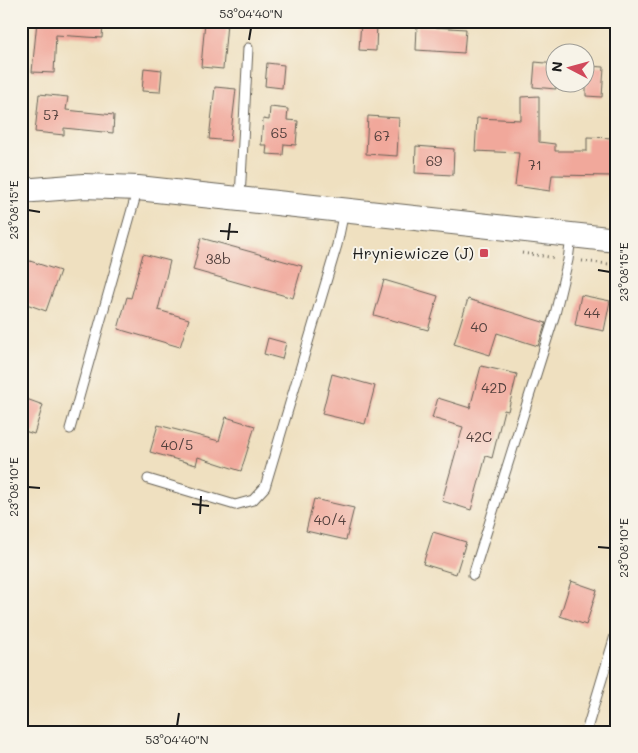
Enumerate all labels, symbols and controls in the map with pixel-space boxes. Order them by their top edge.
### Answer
text: 53°04'40"N [219,5,283,21]
north arrow [546,42,596,92]
text: N [547,60,567,73]
house number: 57 [43,105,59,124]
house number: 65 [271,123,287,142]
house number: 67 [374,126,390,145]
house number: 69 [426,151,442,170]
house number: 71 [528,155,542,174]
text: 23°08'15"E [5,180,21,240]
place label: Hryniewicze (J) [352,242,474,263]
text: 23°08'15"E [615,242,631,302]
marker: Hryniewicze (J) [478,247,490,259]
house number: 38b [205,249,231,268]
house number: 44 [584,303,601,322]
house number: 40 [471,317,488,336]
house number: 42D [481,378,507,397]
house number: 42C [466,427,492,446]
house number: 40/5 [161,435,193,454]
text: 23°08'10"E [5,457,21,517]
house number: 40/4 [314,510,347,529]
text: 23°08'10"E [615,518,631,578]
text: 53°04'40"N [145,731,209,747]

